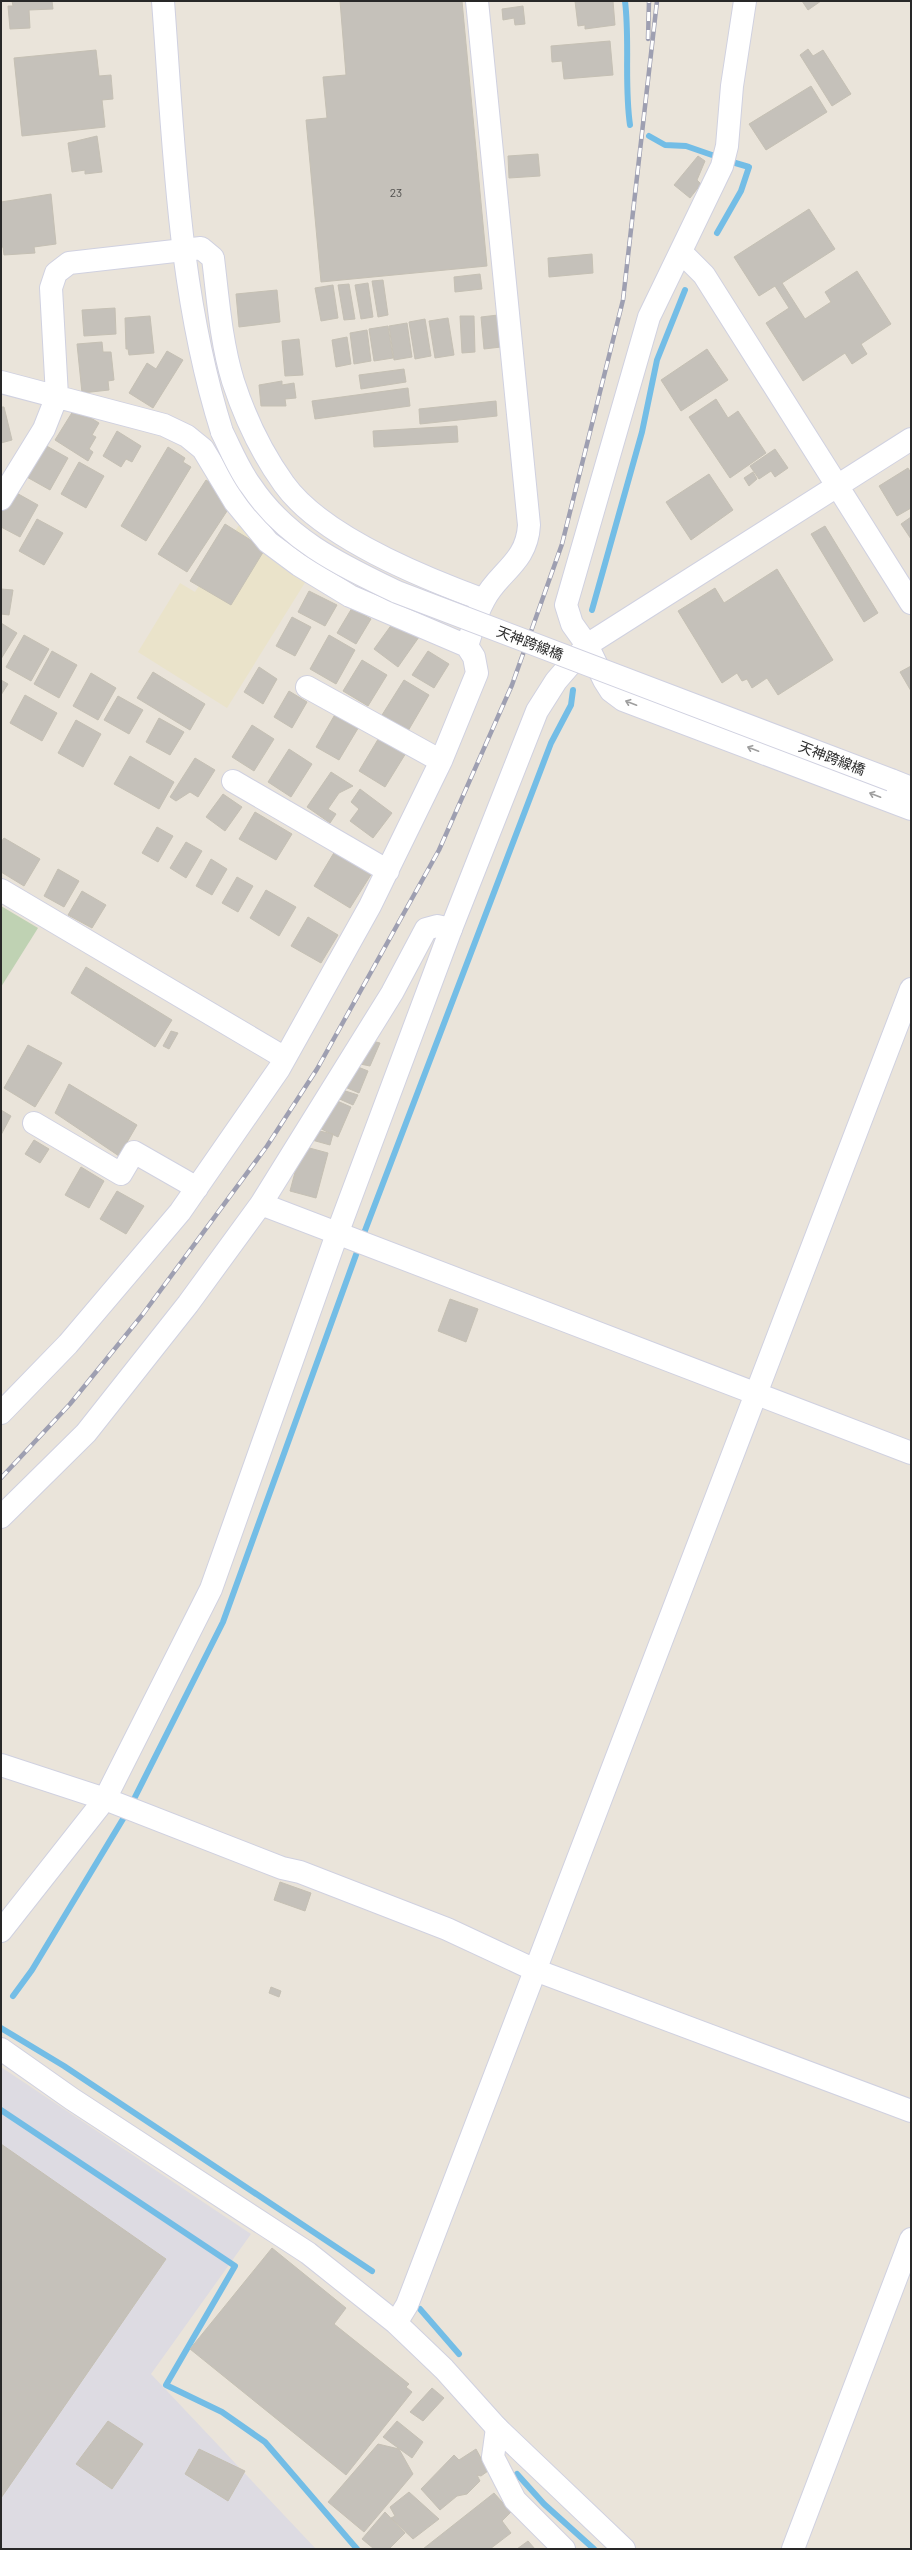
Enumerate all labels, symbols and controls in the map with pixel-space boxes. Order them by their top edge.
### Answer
house number: 23 [390,185,402,199]
street label: 天神跨線橋 [494,622,566,663]
one-way arrow [626,699,638,707]
street label: 天神跨線橋 [796,737,868,778]
one-way arrow [747,745,759,753]
one-way arrow [869,791,881,799]

